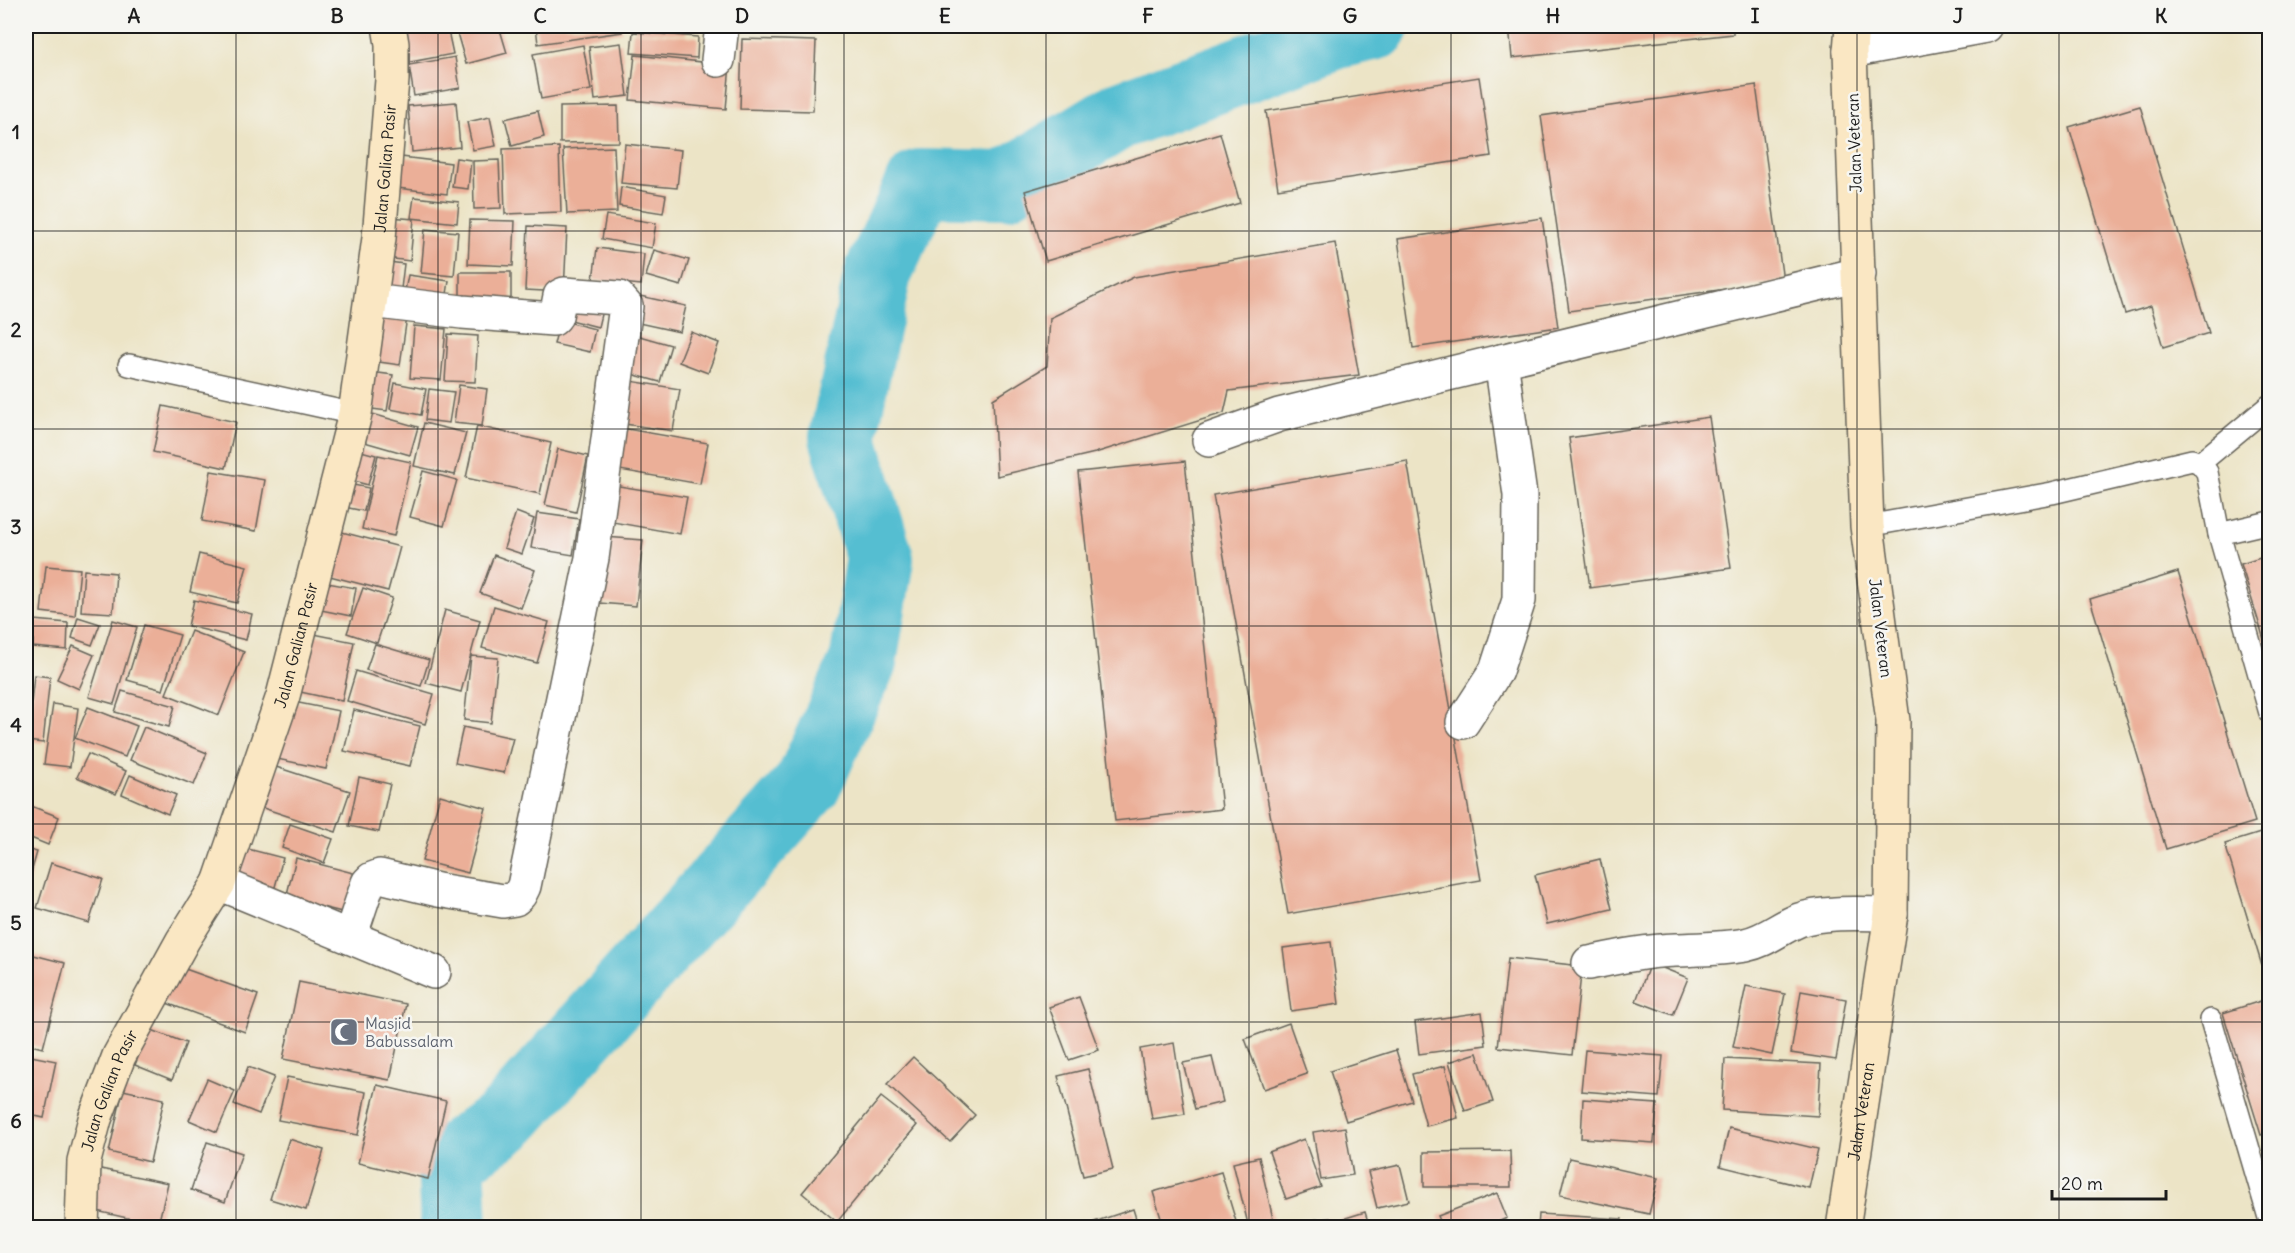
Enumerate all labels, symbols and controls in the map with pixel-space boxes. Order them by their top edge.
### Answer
text: A [128,3,141,28]
text: B [330,3,344,28]
text: C [533,3,547,28]
text: D [735,3,749,28]
text: E [939,3,951,28]
text: F [1142,3,1154,28]
text: G [1343,3,1357,28]
text: H [1546,3,1560,28]
text: I [1751,3,1760,28]
text: J [1953,3,1964,28]
text: K [2155,3,2168,28]
street label: Jalan Veteran [1842,93,1866,193]
street label: Jalan Galian Pasir [369,103,400,233]
text: 1 [12,119,20,144]
text: 2 [11,317,22,342]
text: 3 [10,514,22,539]
street label: Jalan Veteran [1865,577,1897,679]
street label: Jalan Galian Pasir [270,580,322,710]
text: 4 [10,712,22,737]
text: 5 [10,910,22,935]
place label: Masjid Babussalam [365,1013,453,1051]
mosque icon: Masjid Babussalam [328,1016,360,1048]
street label: Jalan Galian Pasir [77,1026,142,1153]
street label: Jalan Veteran [1843,1061,1878,1162]
text: 6 [10,1108,22,1133]
scale bar [2052,1163,2166,1201]
text: 20 m [2061,1172,2103,1195]

